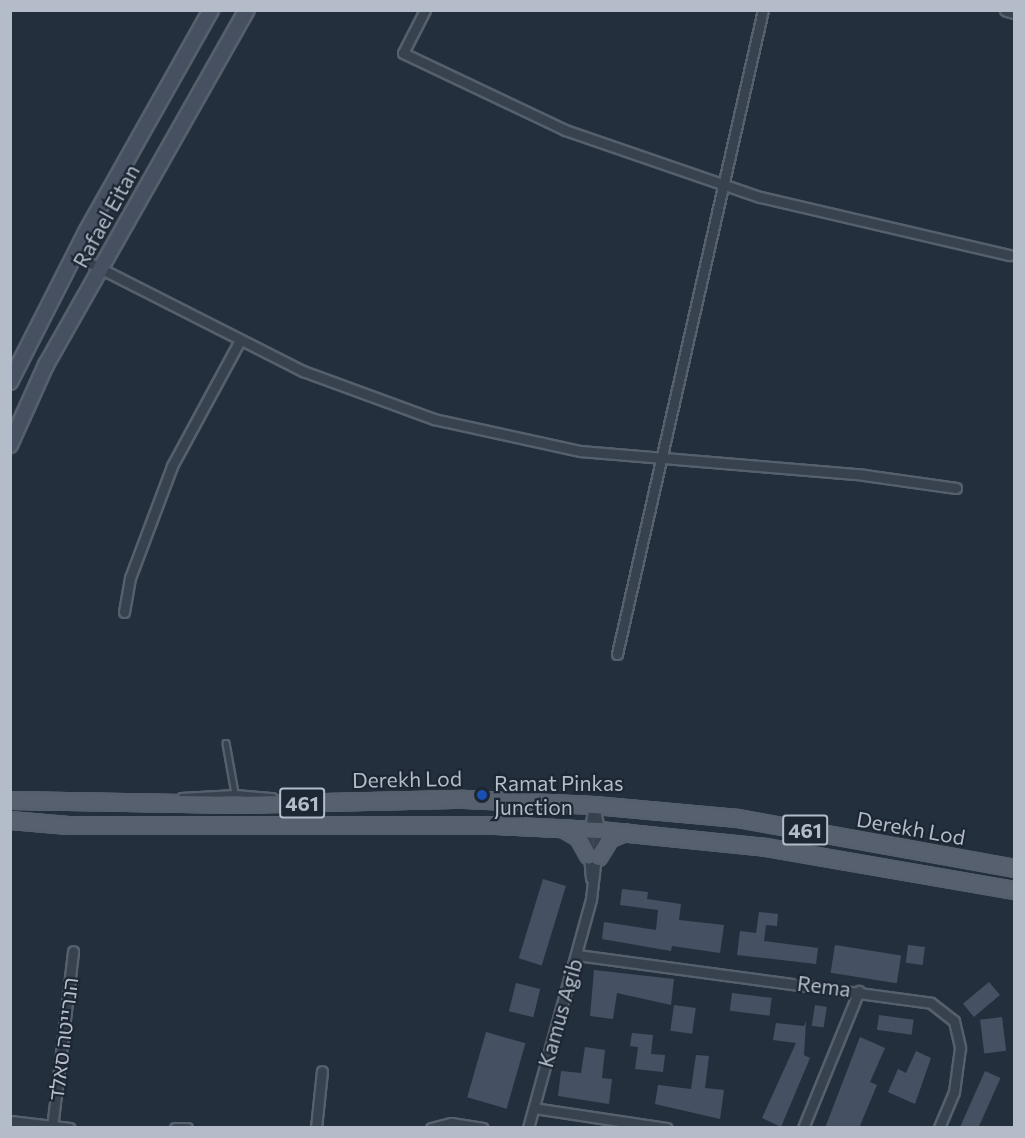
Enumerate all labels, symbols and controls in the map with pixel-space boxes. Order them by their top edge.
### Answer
street label: Rafael Eitan [67,160,145,272]
street label: Derekh Lod [352,765,462,793]
place label: Ramat Pinkas Junction [494,770,623,820]
road number: 461 [278,786,326,820]
marker: Ramat Pinkas Junction [475,788,489,802]
street label: Derekh Lod [855,806,967,850]
road number: 461 [781,813,829,847]
street label: Kamus Agib [532,956,588,1070]
street label: Rema [796,970,852,1002]
street label: הנרייטה סאלד [43,976,83,1102]

